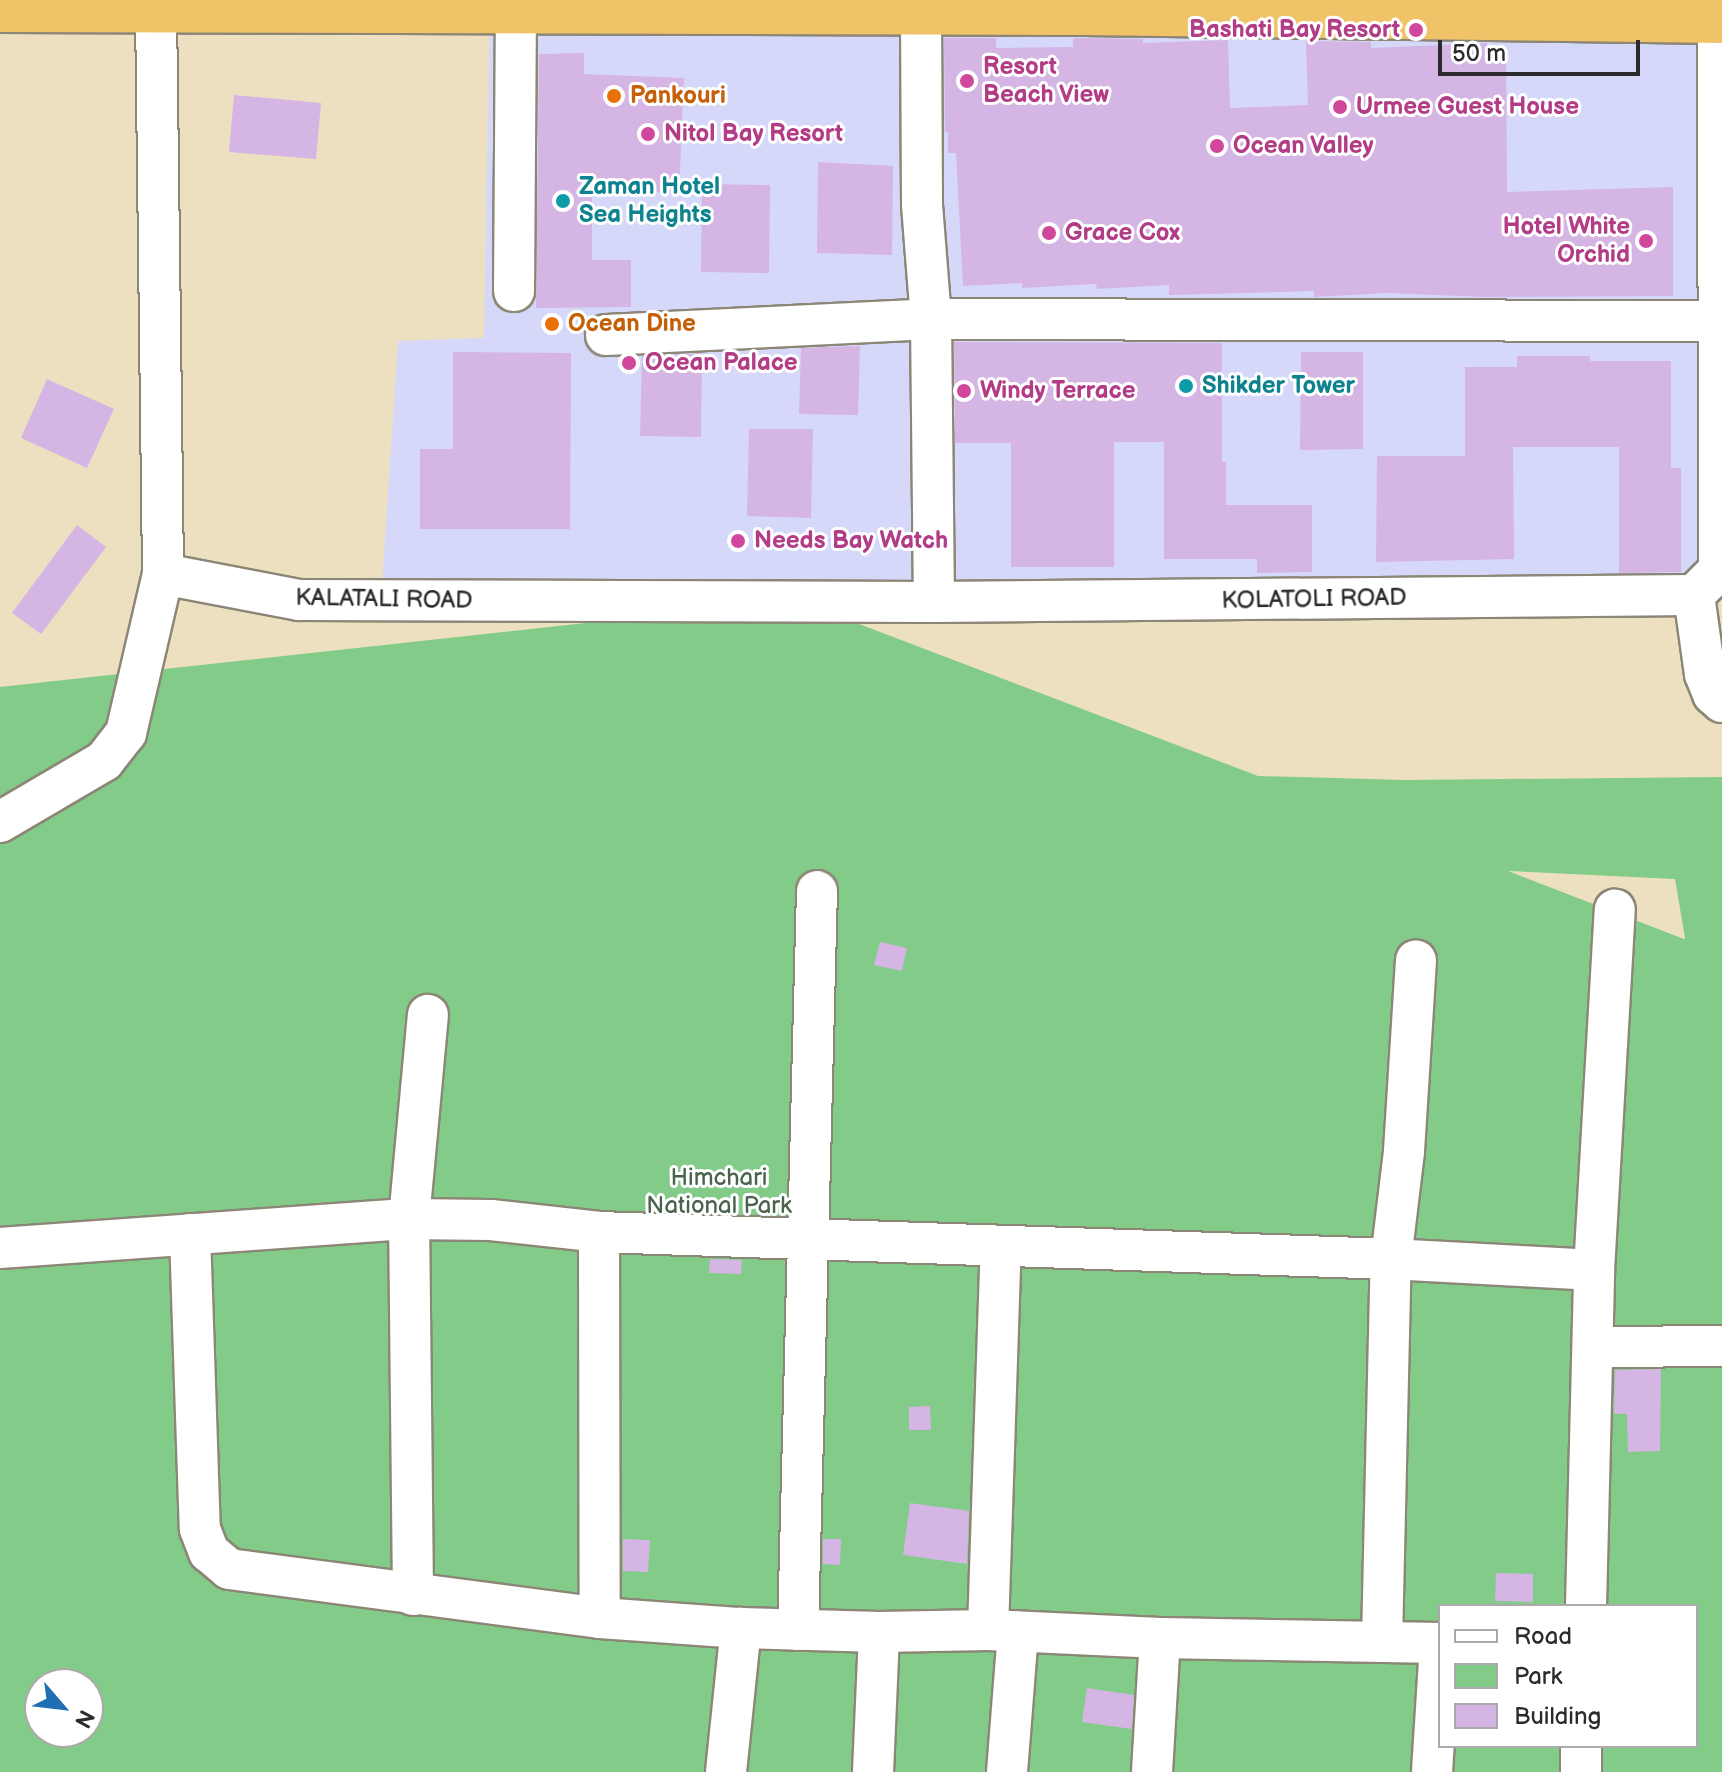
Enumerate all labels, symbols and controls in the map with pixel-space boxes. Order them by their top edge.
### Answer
place label: Bashati Bay Resort [1188,16,1400,44]
marker: Bashati Bay Resort [1407,21,1425,39]
scale bar [1442,24,1644,74]
text: 50 m [1452,39,1506,68]
place label: Resort Beach View [983,53,1110,109]
marker: Resort Beach View [958,72,976,90]
place label: Pankouri [630,82,726,110]
marker: Pankouri [605,87,623,105]
place label: Urmee Guest House [1356,93,1579,121]
marker: Urmee Guest House [1331,98,1349,116]
place label: Nitol Bay Resort [664,120,844,148]
marker: Nitol Bay Resort [639,125,657,143]
place label: Ocean Valley [1233,132,1375,160]
marker: Ocean Valley [1208,137,1226,155]
place label: Zaman Hotel Sea Heights [579,173,720,229]
marker: Zaman Hotel Sea Heights [554,192,572,210]
place label: Hotel White Orchid [1503,213,1630,269]
place label: Grace Cox [1065,219,1180,247]
marker: Grace Cox [1040,224,1058,242]
marker: Hotel White Orchid [1637,232,1655,250]
place label: Ocean Dine [568,310,696,338]
marker: Ocean Dine [543,315,561,333]
place label: Ocean Palace [645,349,798,377]
marker: Ocean Palace [620,354,638,372]
place label: Shikder Tower [1202,372,1355,400]
place label: Windy Terrace [980,377,1136,405]
marker: Shikder Tower [1177,377,1195,395]
marker: Windy Terrace [955,382,973,400]
place label: Needs Bay Watch [754,527,949,555]
marker: Needs Bay Watch [729,532,747,550]
street label: KALATALI ROAD [295,583,473,615]
street label: KOLATOLI ROAD [1221,583,1407,615]
park label: Himchari National Park [646,1164,792,1220]
legend [1438,1604,1698,1748]
text: Road [1514,1622,1572,1651]
text: Park [1514,1662,1562,1691]
north arrow [24,1668,104,1748]
text: Building [1514,1702,1601,1731]
text: N [68,1705,100,1732]

